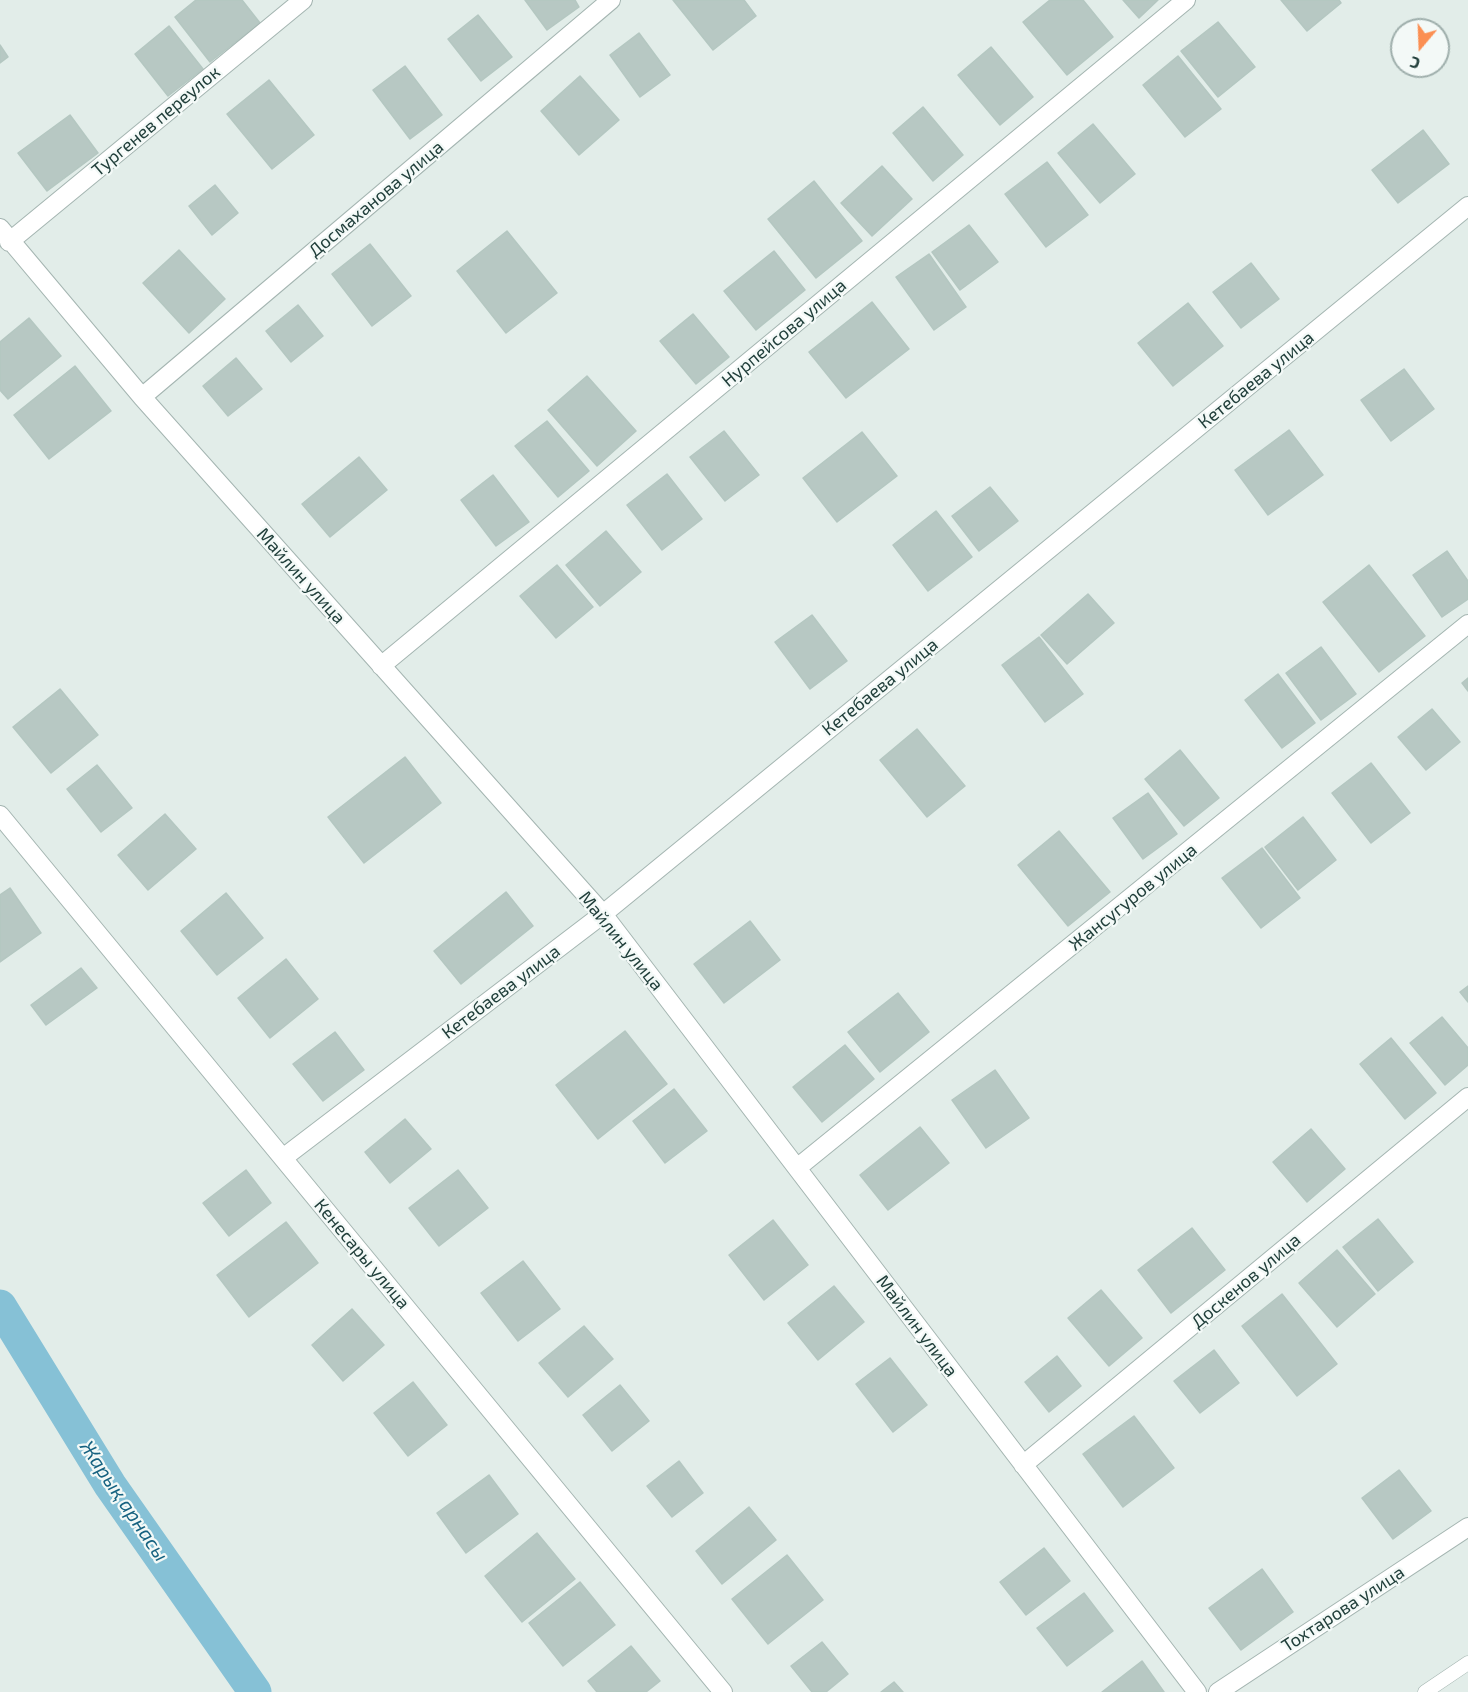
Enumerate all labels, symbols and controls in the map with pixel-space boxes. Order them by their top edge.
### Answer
north arrow [1390,18,1450,78]
text: С [1407,53,1422,74]
street label: Тургенев переулок [88,61,224,181]
street label: Досмаханова улица [304,136,448,262]
street label: Нурпейсова улица [717,275,851,391]
street label: Кетебаева улица [1194,327,1318,433]
street label: Майлин улица [252,524,350,628]
street label: Кетебаева улица [818,634,942,740]
street label: Жансугуров улица [1065,839,1201,955]
street label: Майлин улица [574,887,668,995]
street label: Кетебаева улица [438,940,564,1044]
street label: Кенесары улица [310,1195,414,1313]
street label: Доскенов улица [1187,1229,1305,1333]
street label: Майлин улица [872,1271,962,1381]
water label: Жарық арнасы [75,1436,173,1566]
street label: Тохтарова улица [1278,1561,1408,1657]

